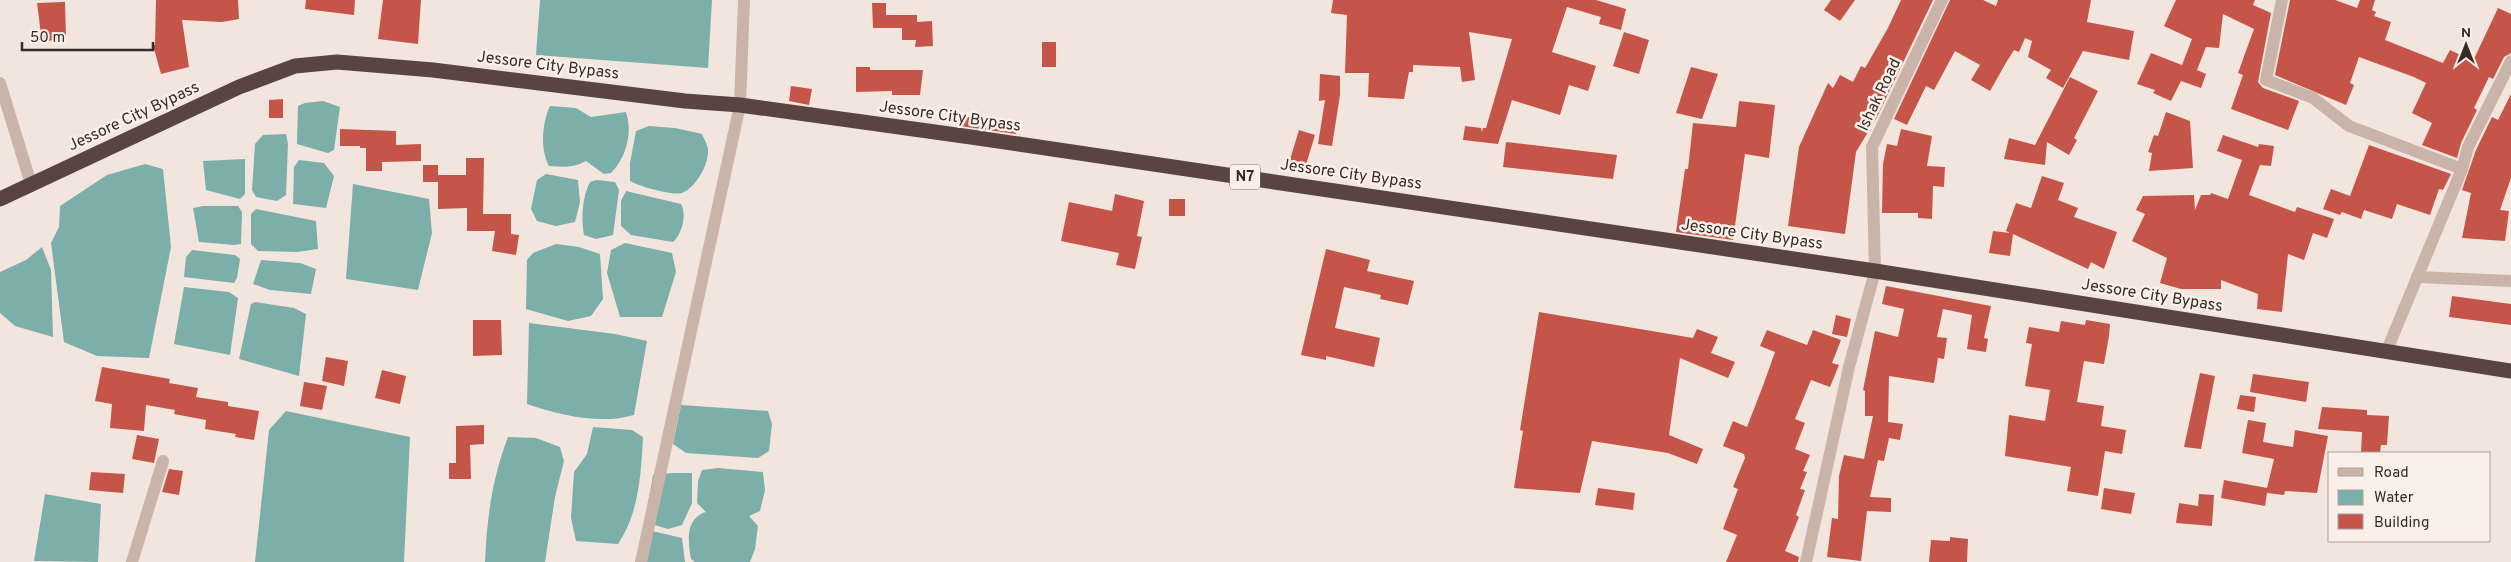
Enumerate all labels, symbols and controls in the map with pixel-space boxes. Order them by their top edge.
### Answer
scale bar [22,20,154,52]
north arrow [2441,20,2491,70]
text: N [2461,25,2471,42]
text: 50 m [30,29,65,48]
street label: Jessore City Bypass [476,47,620,85]
street label: Ishak Road [1854,55,1906,135]
street label: Jessore City Bypass [65,78,203,156]
street label: Jessore City Bypass [878,97,1022,137]
street label: Jessore City Bypass [1279,155,1423,195]
road number: N7 [1230,164,1260,190]
street label: Jessore City Bypass [1680,215,1824,255]
street label: Jessore City Bypass [2080,275,2224,317]
legend [2328,452,2491,542]
text: Road [2374,464,2409,483]
text: Water [2374,489,2414,508]
text: Building [2374,514,2429,533]

